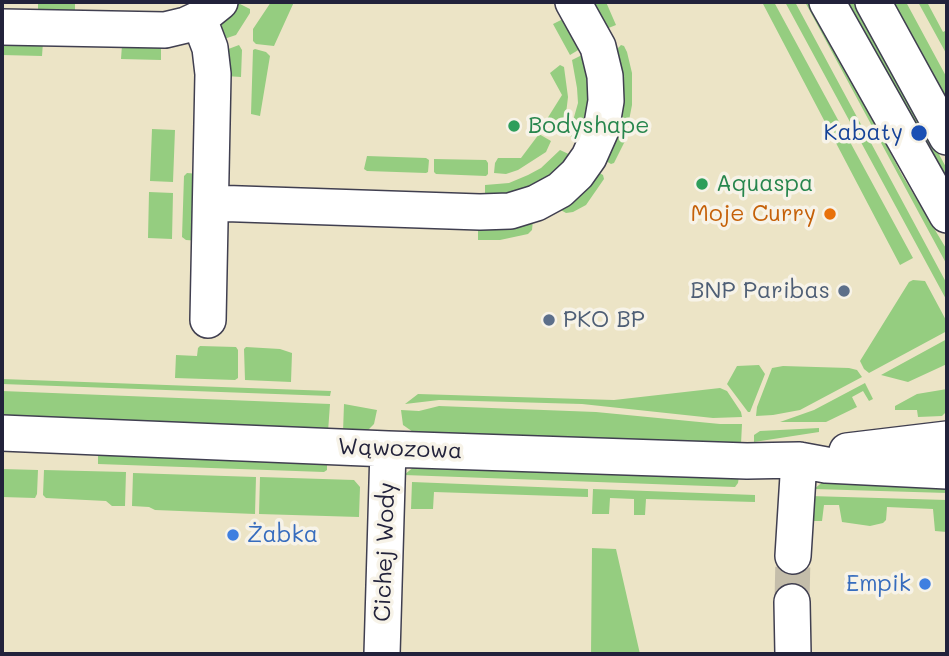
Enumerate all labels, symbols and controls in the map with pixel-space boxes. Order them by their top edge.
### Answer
place label: Bodyshape [528,112,649,140]
marker: Bodyshape [506,118,522,134]
place label: Kabaty [824,119,903,147]
marker: Kabaty [909,123,929,143]
place label: Aquaspa [716,170,813,198]
marker: Aquaspa [694,176,710,192]
place label: Moje Curry [691,200,816,228]
marker: Moje Curry [822,206,838,222]
place label: BNP Paribas [690,277,830,305]
marker: BNP Paribas [836,283,852,299]
place label: PKO BP [563,306,645,334]
marker: PKO BP [541,312,557,328]
street label: Wąwozowa [337,433,463,465]
street label: Cichej Wody [369,482,401,622]
place label: Żabka [247,521,318,549]
marker: Żabka [225,527,241,543]
place label: Empik [846,570,911,598]
marker: Empik [917,576,933,592]

